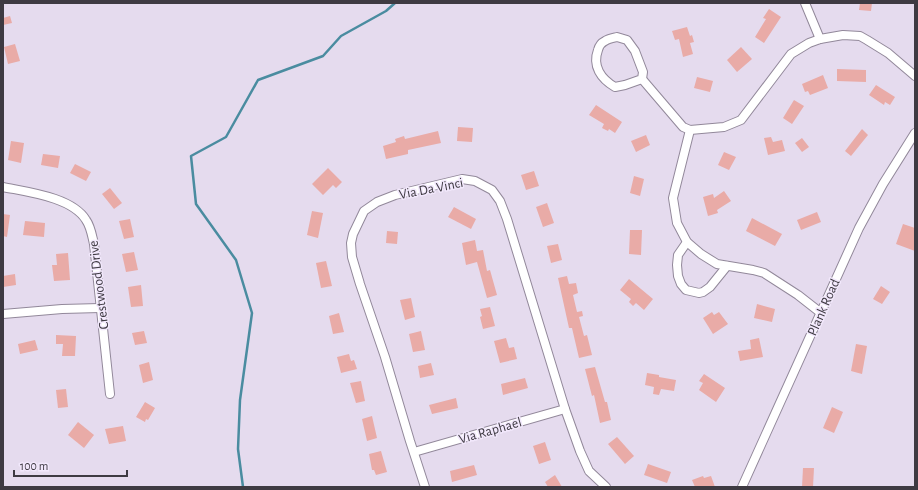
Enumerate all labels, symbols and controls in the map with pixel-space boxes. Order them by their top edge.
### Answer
street label: Via Da Vinci [398,176,465,202]
street label: Crestwood Drive [87,240,111,330]
street label: Plank Road [805,277,843,338]
street label: Via Raphael [457,415,523,447]
scale bar [14,452,127,478]
text: 100 m [20,460,48,472]

